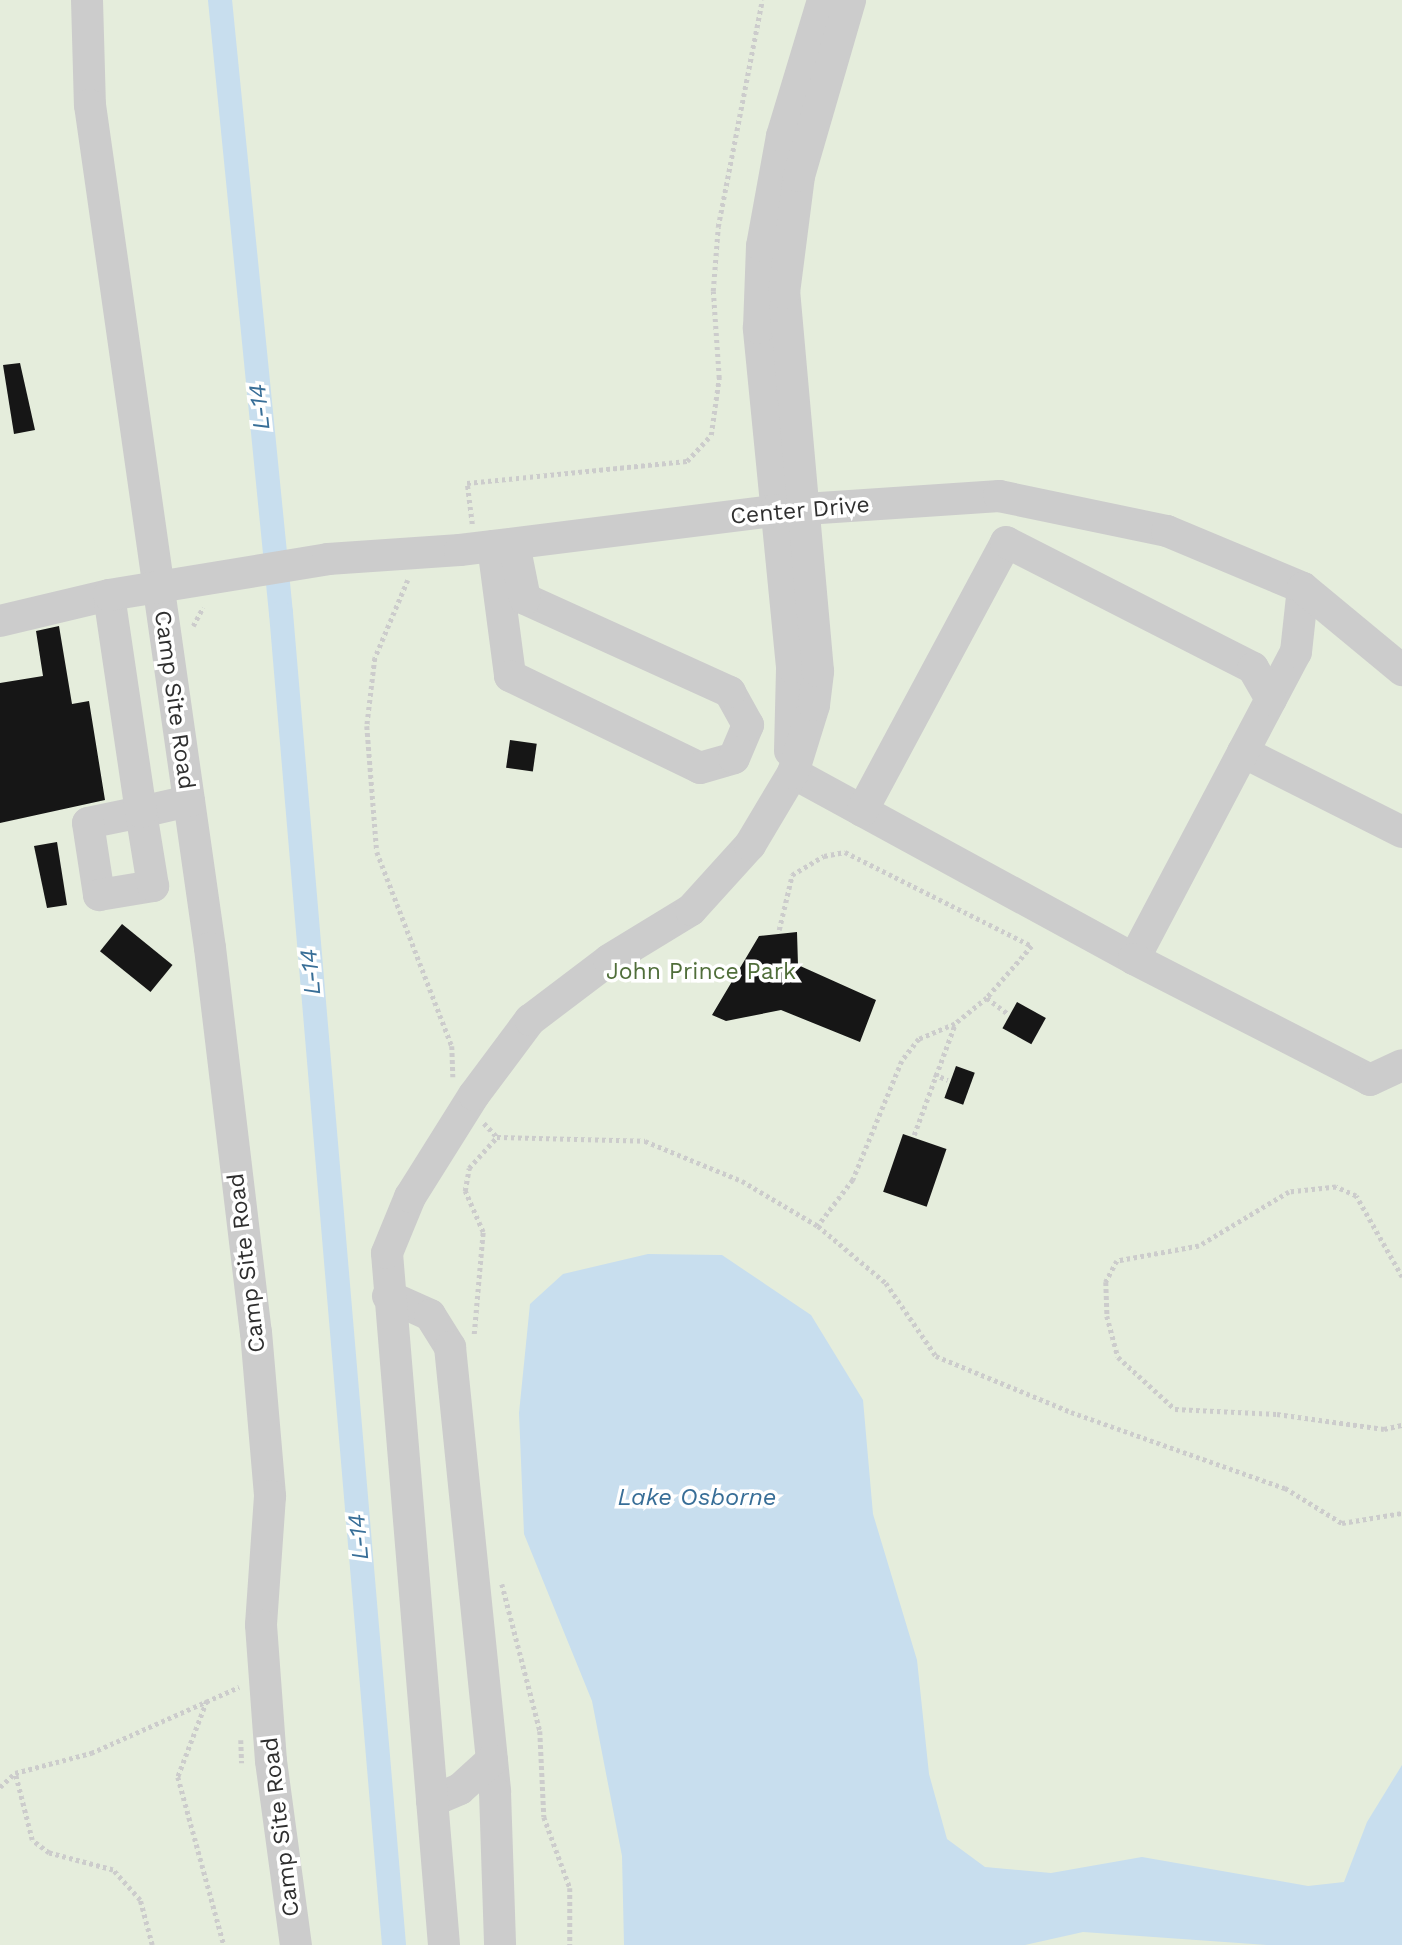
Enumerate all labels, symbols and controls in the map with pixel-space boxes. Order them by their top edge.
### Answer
water label: L-14 [243,383,277,431]
street label: Center Drive [729,491,871,531]
street label: Camp Site Road [148,609,200,791]
water label: L-14 [295,948,327,996]
park label: John Prince Park [606,958,796,986]
street label: Camp Site Road [222,1172,272,1354]
water label: Lake Osborne [617,1484,777,1512]
water label: L-14 [343,1513,375,1561]
street label: Camp Site Road [256,1736,306,1918]

